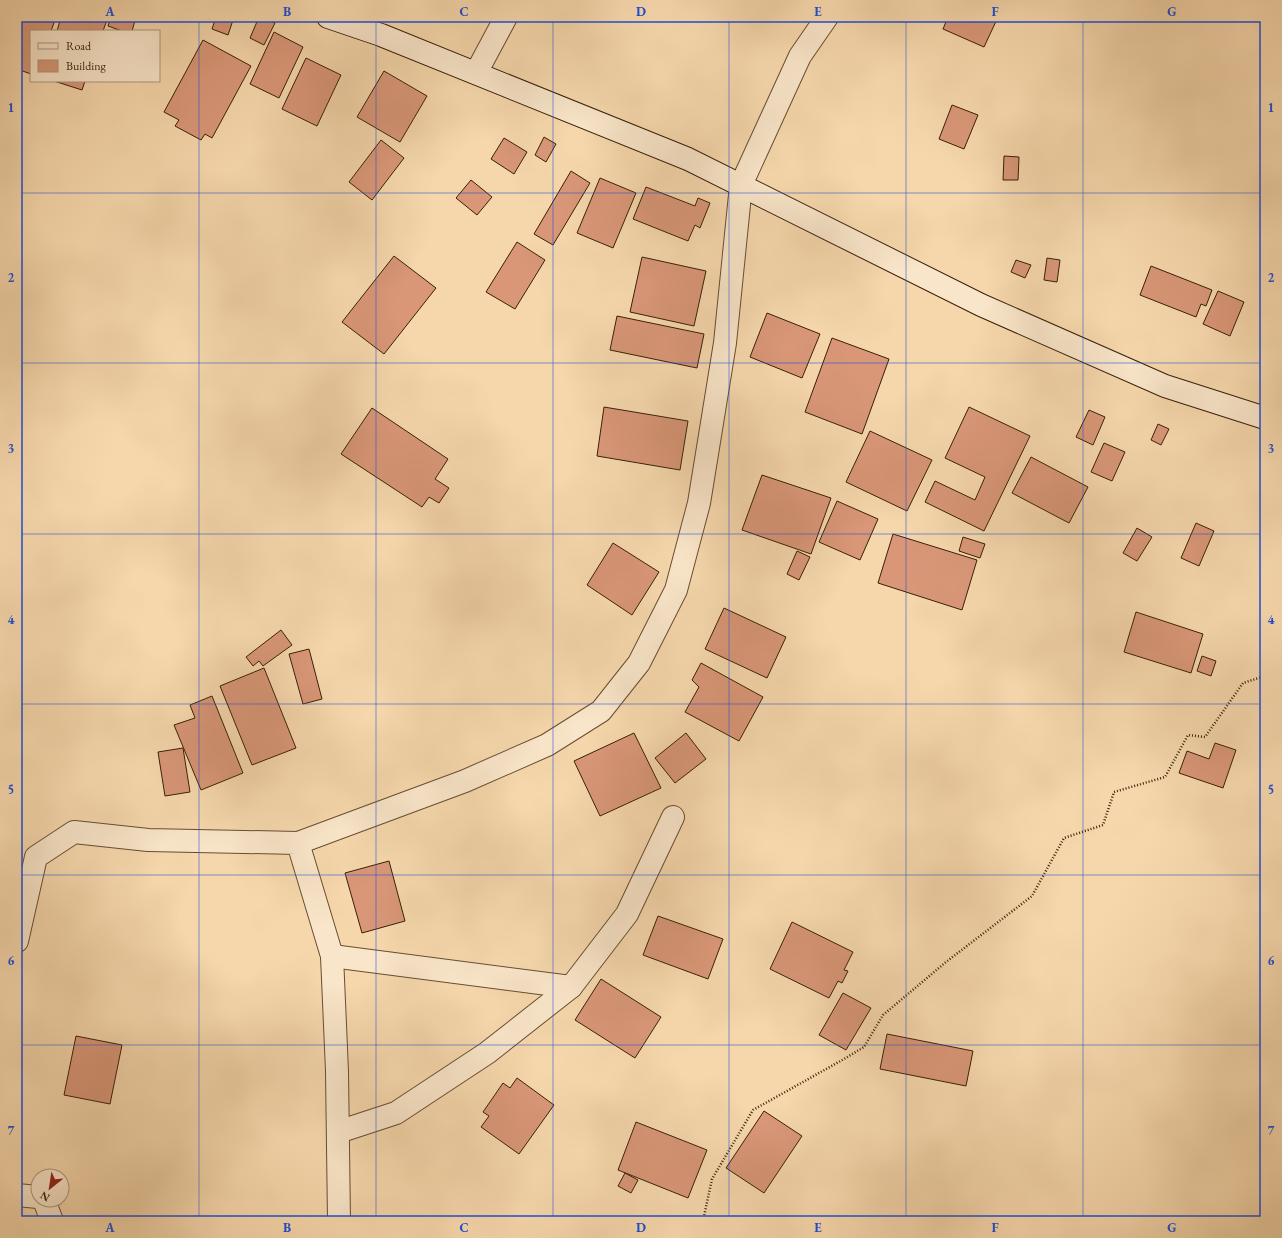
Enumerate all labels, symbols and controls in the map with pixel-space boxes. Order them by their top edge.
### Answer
text: A [104,3,115,20]
text: B [283,3,291,20]
text: C [459,3,469,20]
text: D [636,3,646,20]
text: E [814,3,822,20]
text: F [991,3,999,20]
text: G [1167,3,1177,20]
legend [30,30,160,82]
text: Road [66,38,92,54]
text: Building [66,58,107,74]
text: 1 [8,99,15,116]
text: 1 [1268,99,1275,116]
text: 2 [8,269,15,286]
text: 2 [1268,269,1275,286]
text: 3 [8,440,15,457]
text: 3 [1268,440,1275,457]
text: 4 [8,611,15,628]
text: 4 [1268,611,1275,628]
text: 5 [8,781,14,798]
text: 5 [1268,781,1274,798]
text: 6 [8,952,15,969]
text: 6 [1268,952,1275,969]
text: 7 [8,1122,15,1139]
text: 7 [1268,1122,1275,1139]
north arrow [30,1168,70,1208]
text: N [38,1188,52,1205]
text: A [104,1219,115,1236]
text: B [283,1219,291,1236]
text: C [459,1219,469,1236]
text: D [636,1219,646,1236]
text: E [814,1219,822,1236]
text: F [991,1219,999,1236]
text: G [1167,1219,1177,1236]

